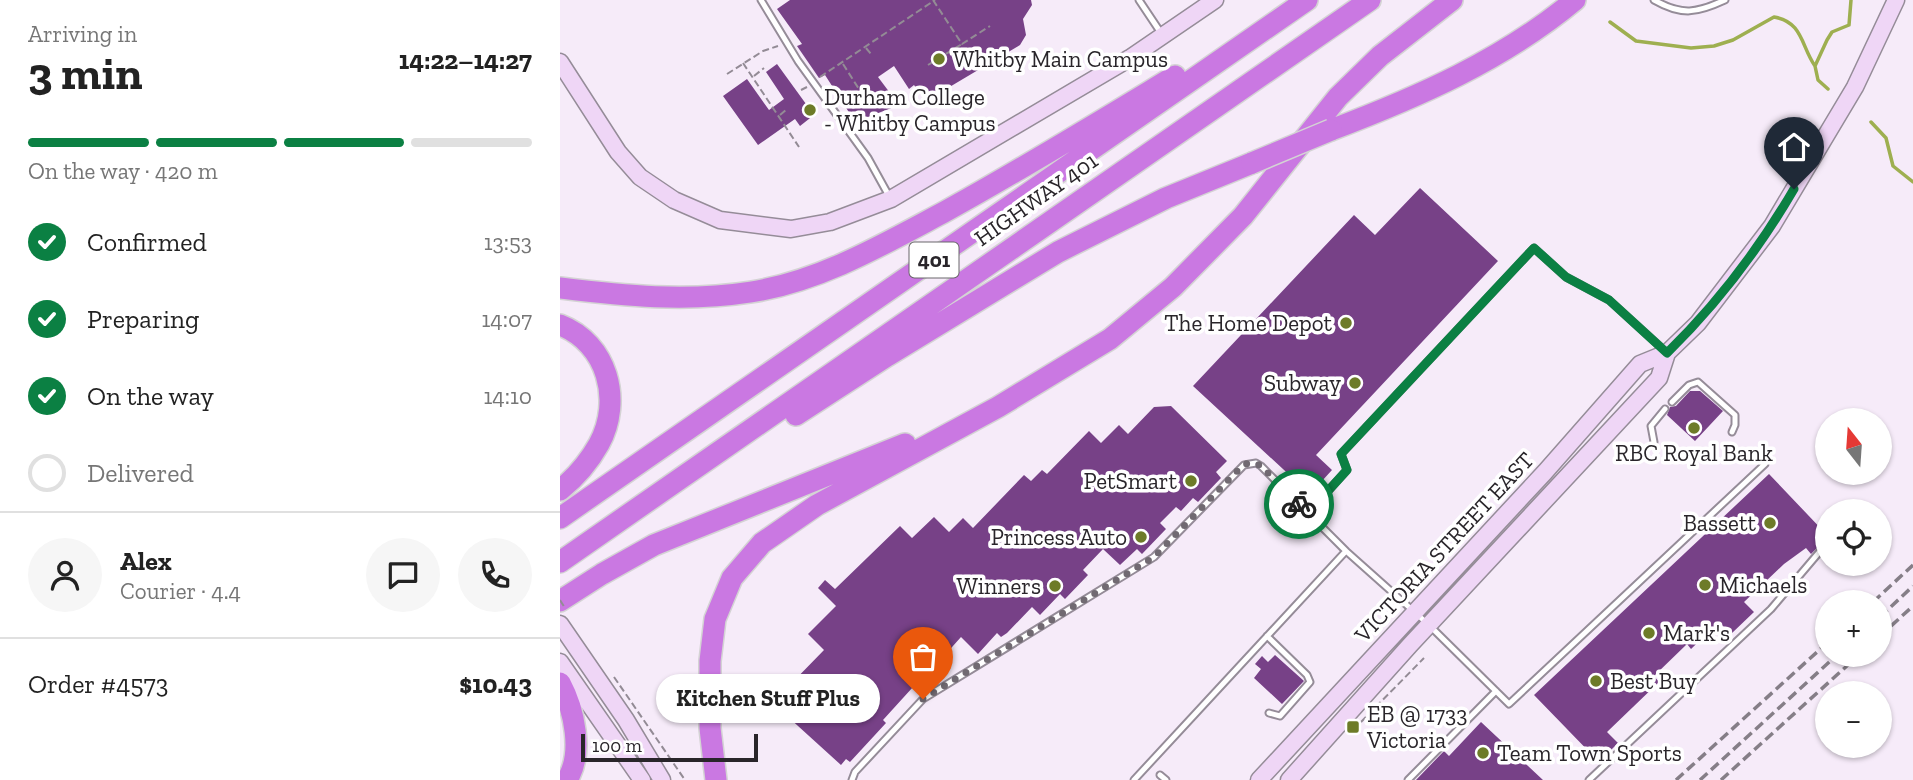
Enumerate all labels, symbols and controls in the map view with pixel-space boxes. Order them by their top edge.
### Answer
text: Arriving in [28,20,137,48]
text: 14:22–14:27 [399,44,532,76]
place label: Whitby Main Campus [953,45,1168,73]
text: 3 min [28,46,142,101]
marker: Whitby Main Campus [931,51,947,67]
place label: Durham College - Whitby Campus [824,83,996,137]
marker: Durham College - Whitby Campus [802,102,818,118]
pin [1764,117,1824,189]
icon: home [1775,128,1813,166]
street label: HIGHWAY 401 [969,146,1103,252]
text: On the way · 420 m [28,157,218,185]
icon: check [28,223,66,261]
text: Confirmed [87,226,207,258]
text: 13:53 [484,228,532,256]
road number: 401 [910,243,958,278]
icon: check [28,300,66,338]
text: Preparing [87,303,199,335]
text: 14:07 [482,305,532,333]
place label: The Home Depot [1164,309,1332,337]
marker: The Home Depot [1338,315,1354,331]
place label: Subway [1264,369,1341,397]
marker: Subway [1347,375,1363,391]
icon: check [28,377,66,415]
text: On the way [87,380,214,412]
text: 14:10 [483,382,532,410]
north arrow [1815,408,1892,485]
map controls [1815,408,1892,758]
marker: RBC Royal Bank [1686,420,1702,436]
place label: RBC Royal Bank [1615,439,1773,467]
street label: VICTORIA STREET EAST [1348,446,1540,649]
text: Delivered [87,457,194,489]
place label: PetSmart [1084,467,1177,495]
courier [1264,469,1334,539]
marker: PetSmart [1183,473,1199,489]
icon: bike [1280,485,1318,523]
button: locate [1815,499,1892,576]
place label: Bassett [1683,509,1756,537]
marker: Bassett [1762,515,1778,531]
place label: Princess Auto [991,523,1127,551]
marker: Princess Auto [1133,529,1149,545]
button: person [28,538,102,612]
button: chat [366,538,440,612]
button: phone [458,538,532,612]
text: Alex [120,545,172,577]
place label: Michaels [1719,571,1807,599]
place label: Winners [957,572,1041,600]
text: Courier · 4.4 [120,577,241,605]
marker: Michaels [1697,577,1713,593]
marker: Winners [1047,578,1063,594]
button: + [1815,590,1892,667]
place label: Mark's [1663,619,1730,647]
marker: Mark's [1641,625,1657,641]
pin [893,627,953,699]
icon: bag [904,638,942,676]
place label: Best Buy [1610,667,1697,695]
text: Order #4573 [28,668,168,700]
text: $10.43 [459,668,532,700]
marker: Best Buy [1588,673,1604,689]
callout: Kitchen Stuff Plus [657,674,881,724]
button: − [1815,681,1892,758]
text: Kitchen Stuff Plus [676,684,860,712]
place label: EB @ 1733 Victoria [1366,700,1468,754]
marker: EB @ 1733 Victoria [1345,719,1361,735]
scale bar [581,731,758,763]
text: 100 m [592,734,642,757]
place label: Team Town Sports [1497,739,1682,767]
marker: Team Town Sports [1475,745,1491,761]

